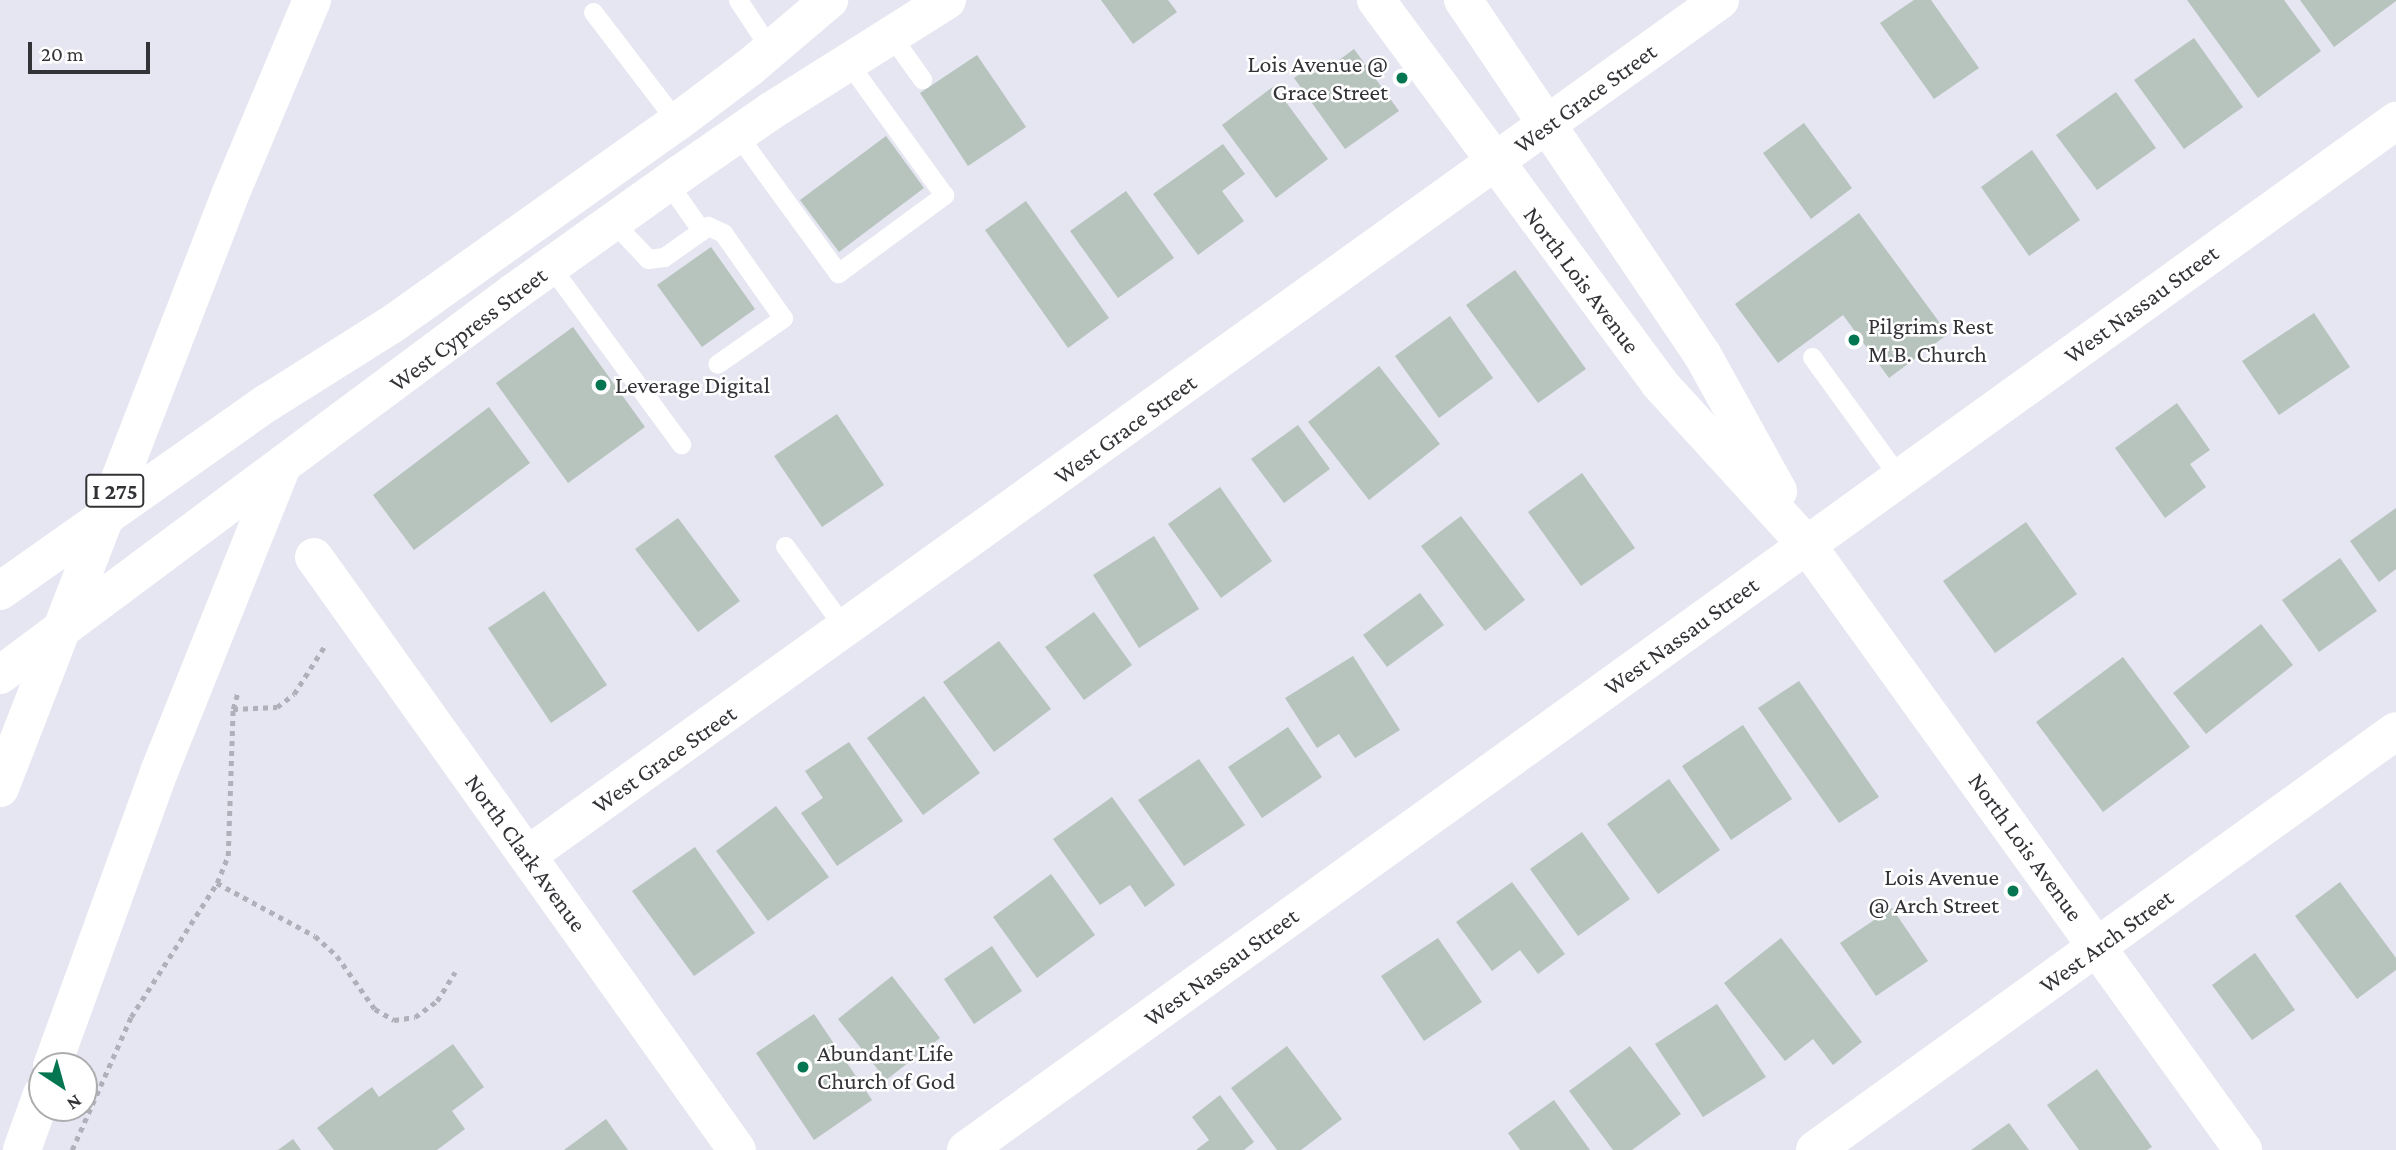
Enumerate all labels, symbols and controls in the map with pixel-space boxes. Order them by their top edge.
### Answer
scale bar [32,28,154,72]
street label: West Grace Street [1508,37,1662,159]
text: 20 m [41,42,84,66]
place label: Lois Avenue @ Grace Street [1248,50,1388,106]
marker: Lois Avenue @ Grace Street [1394,70,1410,86]
street label: North Lois Avenue [1517,201,1647,359]
street label: West Nassau Street [2058,238,2224,370]
street label: West Cypress Street [384,261,552,397]
place label: Pilgrims Rest M.B. Church [1868,312,1993,368]
marker: Pilgrims Rest M.B. Church [1846,332,1862,348]
street label: West Grace Street [1048,368,1202,490]
place label: Leverage Digital [615,371,770,399]
marker: Leverage Digital [593,377,609,393]
road number: I 275 [85,471,145,510]
street label: West Nassau Street [1598,570,1764,702]
street label: West Grace Street [587,699,741,819]
street label: North Lois Avenue [1963,767,2089,927]
street label: North Clark Avenue [459,768,593,938]
place label: Lois Avenue @ Arch Street [1868,863,1999,919]
marker: Lois Avenue @ Arch Street [2005,883,2021,899]
street label: West Arch Street [2033,883,2179,999]
street label: West Nassau Street [1138,901,1304,1033]
place label: Abundant Life Church of God [817,1039,955,1095]
north arrow [28,1052,98,1122]
marker: Abundant Life Church of God [795,1059,811,1075]
text: N [63,1090,86,1115]

